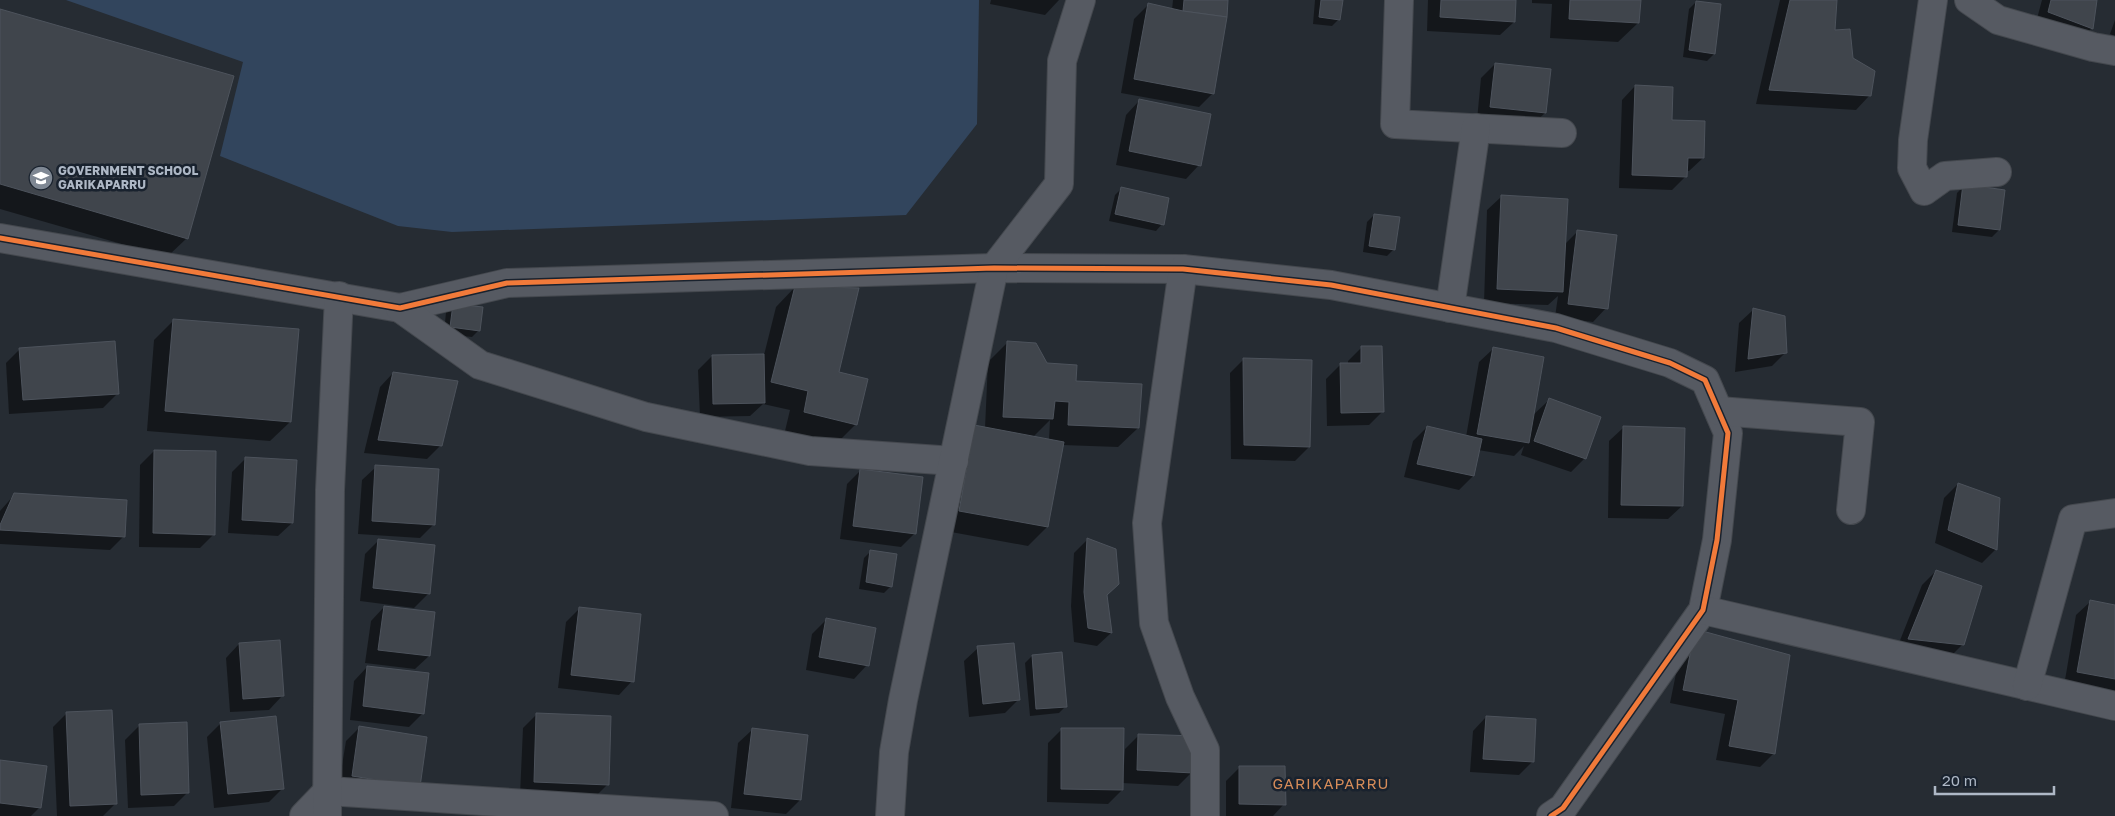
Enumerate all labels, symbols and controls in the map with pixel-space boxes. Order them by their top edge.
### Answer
place label: GOVERNMENT SCHOOL GARIKAPARRU [58,163,199,192]
school or university icon: GOVERNMENT SCHOOL GARIKAPARRU [28,165,54,191]
scale bar [1935,764,2054,796]
text: 20 m [1942,771,1977,789]
district label: GARIKAPARRU [1273,774,1389,792]

